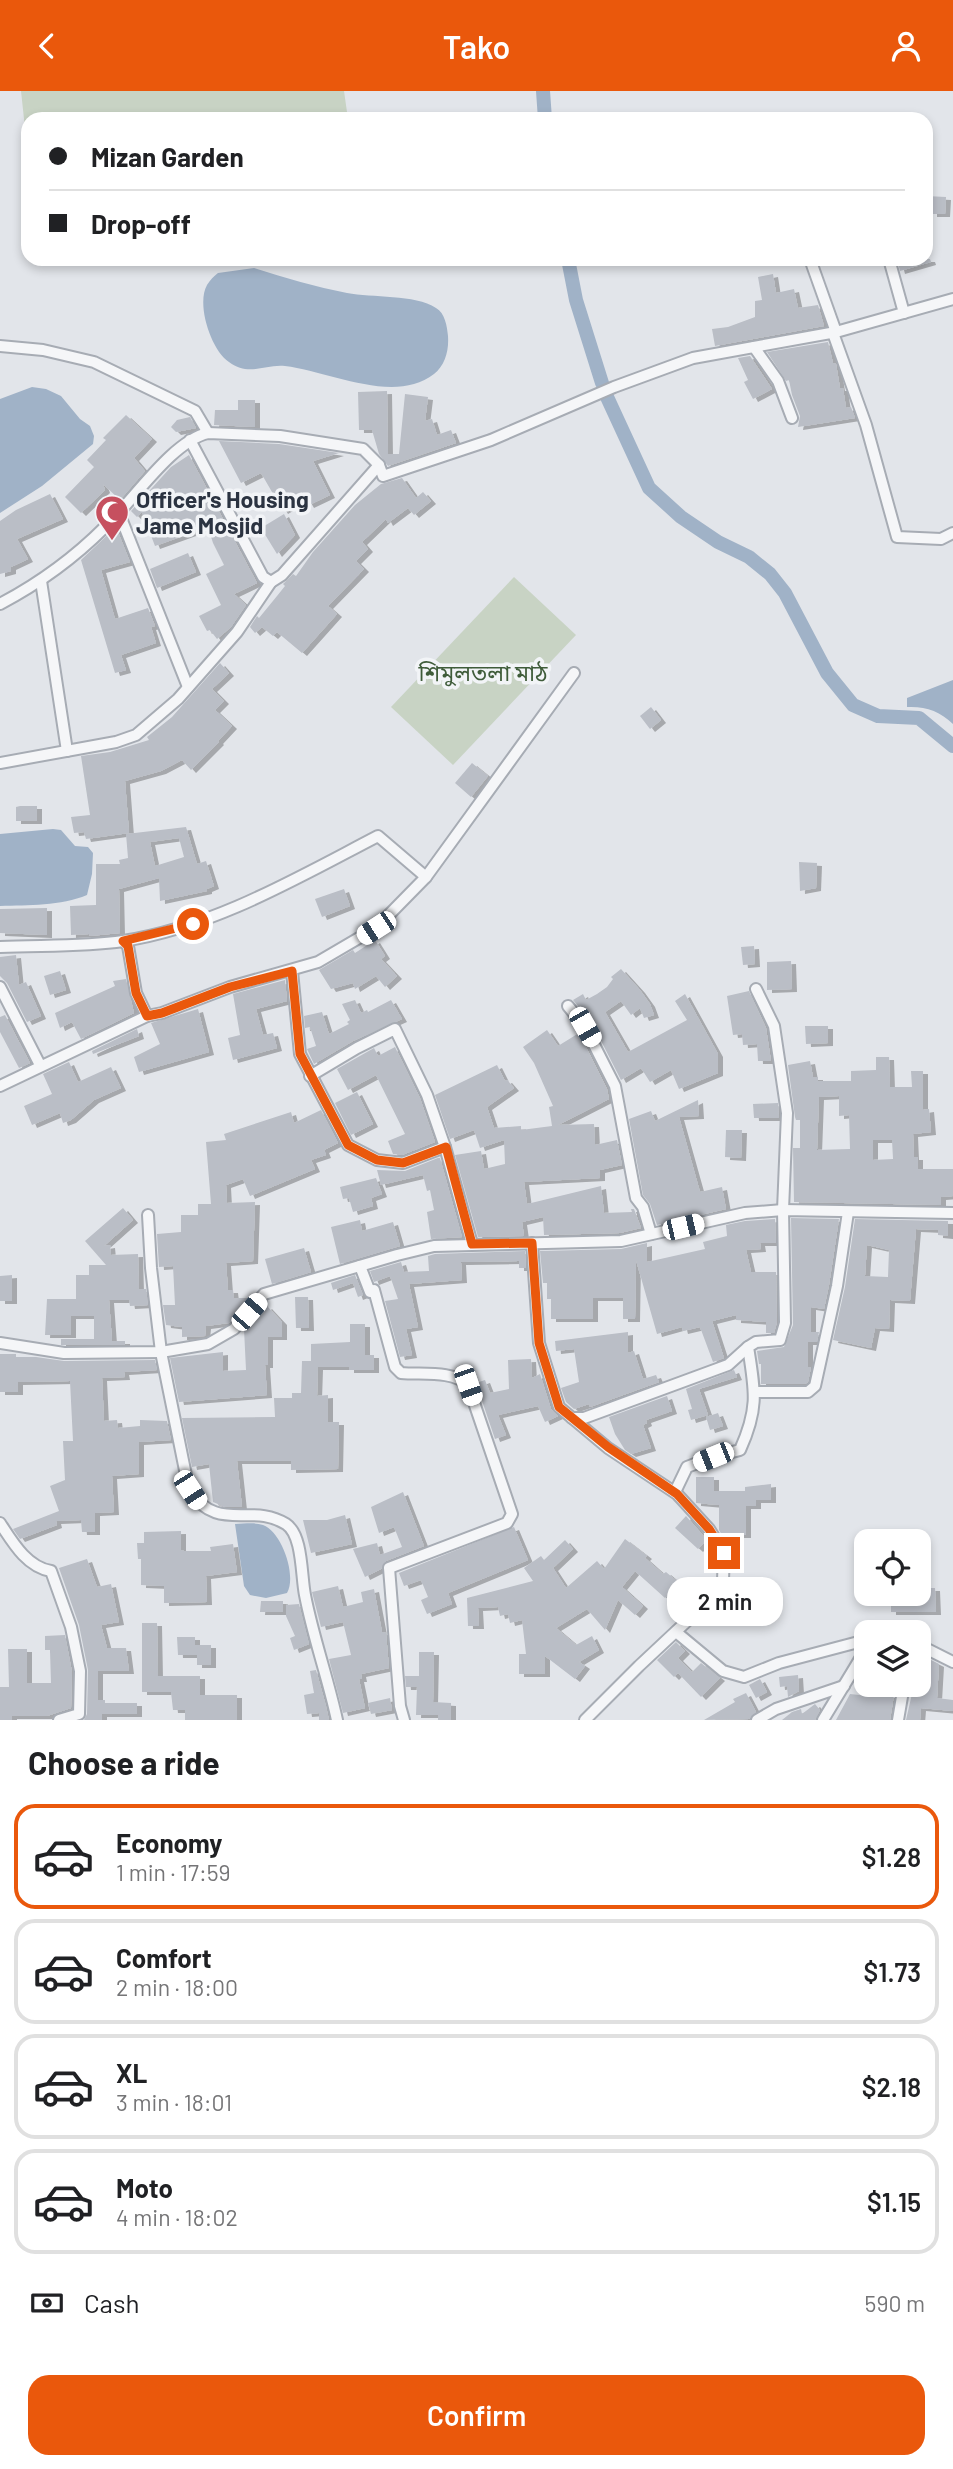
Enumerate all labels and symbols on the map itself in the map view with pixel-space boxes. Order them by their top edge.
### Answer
place label: Officer's Housing Jame Mosjid [136,485,309,539]
mosque icon: Officer's Housing Jame Mosjid [93,493,131,542]
park label: শিমুলতলা মাঠ [417,658,548,687]
route start [177,908,209,940]
car [353,908,400,948]
car [566,1004,605,1050]
car [661,1212,706,1242]
car [228,1289,271,1335]
car [452,1362,485,1408]
car [690,1439,737,1475]
car [170,1467,211,1513]
route end [708,1537,740,1569]
callout: 2 min [666,1577,782,1627]

